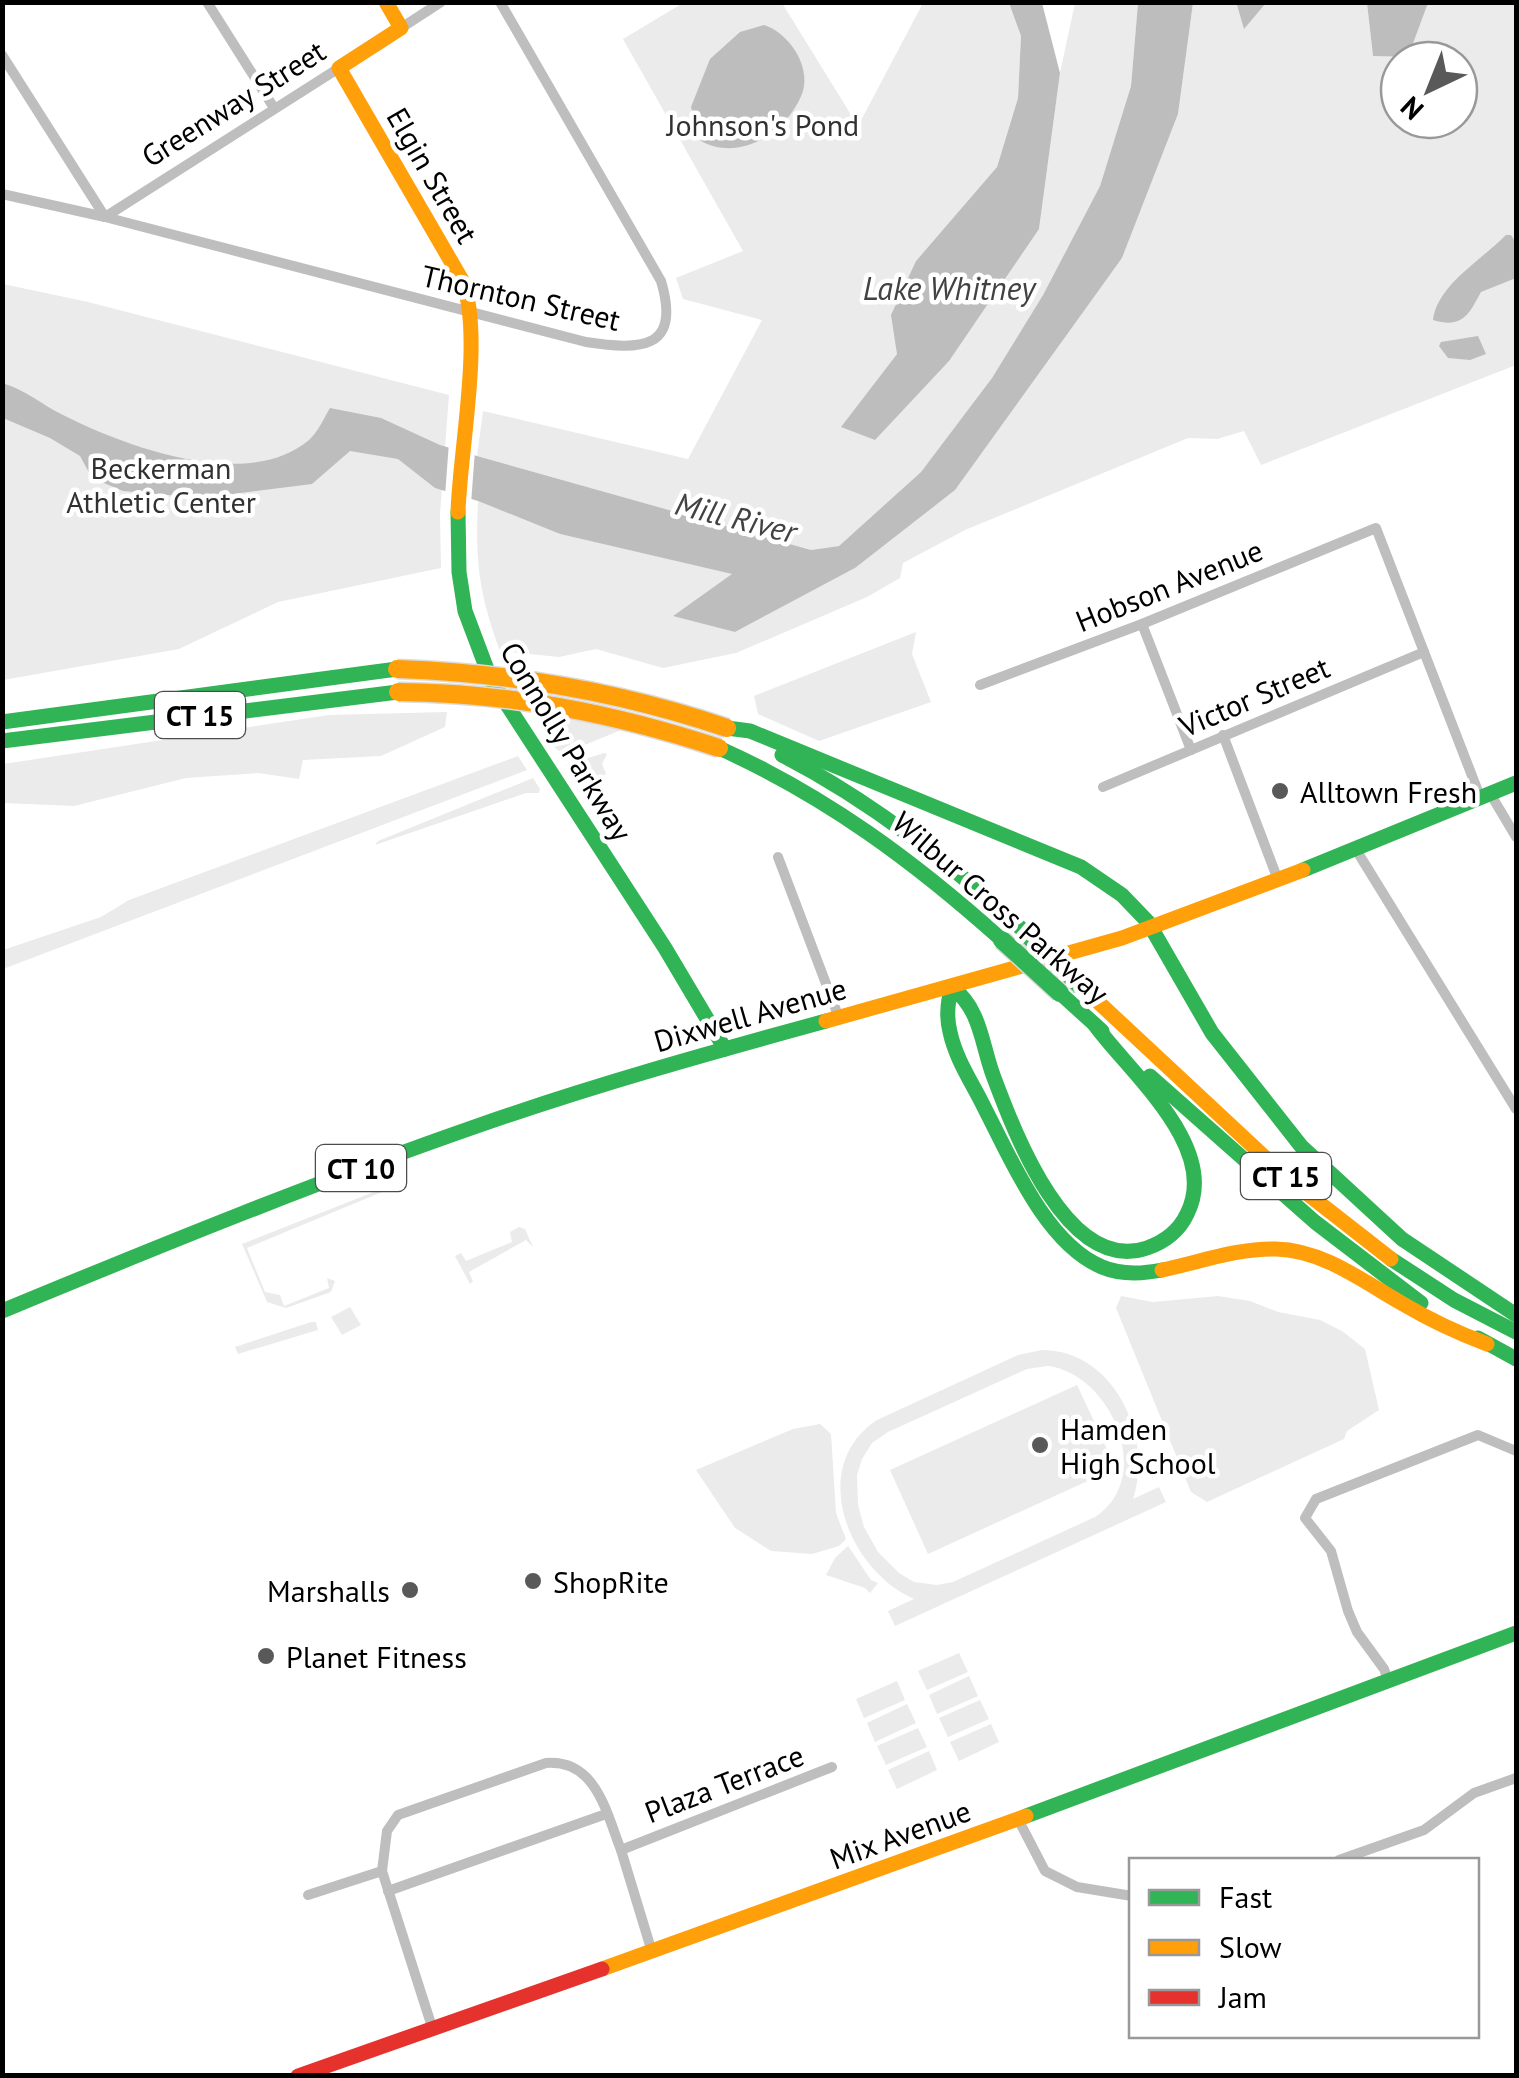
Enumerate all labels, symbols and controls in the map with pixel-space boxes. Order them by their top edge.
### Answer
street label: Greenway Street [134,31,332,175]
north arrow [1379,40,1479,140]
text: N [1392,89,1431,128]
street label: Elgin Street [379,100,487,250]
park label: Johnson's Pond [665,105,859,144]
street label: Thornton Street [418,255,624,339]
water label: Lake Whitney [863,267,1037,309]
park label: Beckerman Athletic Center [66,448,256,521]
water label: Mill River [671,482,803,553]
street label: Hobson Avenue [1070,530,1268,640]
street label: Connolly Parkway [492,634,642,848]
street label: Victor Street [1172,647,1335,745]
road number: CT 15 [155,692,245,738]
place label: Alltown Fresh [1300,772,1477,811]
marker: Alltown Fresh [1269,780,1291,802]
street label: Wilbur Cross Parkway [885,802,1117,1012]
street label: Dixwell Avenue [649,968,851,1060]
road number: CT 10 [316,1145,406,1191]
road number: CT 15 [1241,1153,1331,1199]
place label: Hamden High School [1060,1409,1216,1482]
marker: Hamden High School [1029,1434,1051,1456]
place label: ShopRite [553,1562,669,1601]
marker: ShopRite [522,1570,544,1592]
place label: Marshalls [267,1571,390,1610]
marker: Marshalls [399,1579,421,1601]
place label: Planet Fitness [286,1637,467,1676]
marker: Planet Fitness [255,1645,277,1667]
street label: Plaza Terrace [639,1735,809,1831]
street label: Mix Avenue [824,1791,976,1877]
legend [1129,1858,1479,2038]
text: Fast [1219,1877,1272,1916]
text: Slow [1219,1927,1282,1966]
text: Jam [1217,1977,1267,2016]

